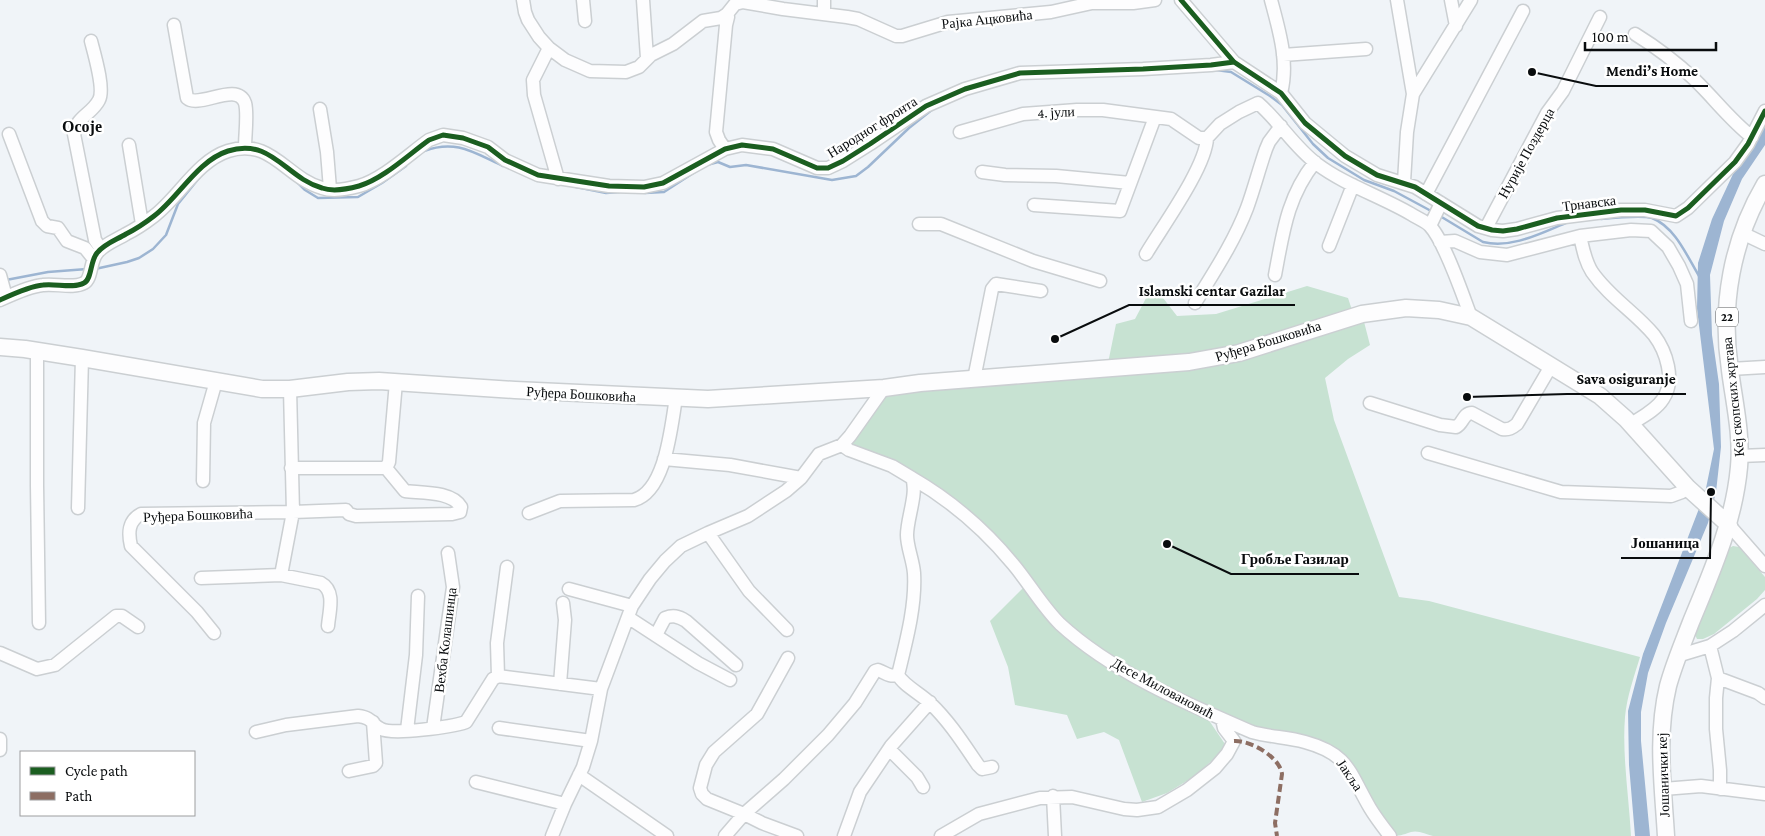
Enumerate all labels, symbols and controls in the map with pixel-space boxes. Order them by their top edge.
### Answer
street label: Рајка Ацковића [941,6,1034,32]
scale bar [1585,20,1716,52]
text: 100 m [1592,29,1629,45]
callout: Mendi’s Home [1596,56,1708,86]
text: Mendi’s Home [1606,63,1698,79]
street label: Народног фронта [824,93,921,161]
street label: 4. јули [1037,103,1076,121]
street label: Нурије Поздерца [1495,104,1558,201]
district label: Осоје [62,118,102,136]
street label: Трнавска [1561,192,1618,214]
callout: Islamski centar Gazilar [1129,275,1295,305]
text: Islamski centar Gazilar [1139,283,1285,299]
road number: 22 [1716,308,1738,326]
street label: Руђера Бошковића [1213,317,1324,365]
street label: Кеј скопских жртава [1719,336,1747,458]
callout: Sava osiguranje [1567,364,1686,394]
text: Sava osiguranje [1576,371,1676,388]
street label: Руђера Бошковића [526,383,637,405]
street label: Руђера Бошковића [143,505,254,525]
callout: Јошаница [1621,528,1710,558]
text: Јошаница [1631,535,1700,551]
callout: Гробље Газилар [1231,544,1359,574]
text: Гробље Газилар [1241,551,1349,567]
street label: Вехба Колашинца [431,586,459,694]
street label: Десе Миловановић [1109,654,1217,722]
street label: Јошанички кеј [1654,732,1672,818]
legend [20,751,195,816]
street label: Јакља [1334,756,1367,795]
text: Cycle path [65,763,128,780]
text: Path [65,788,92,804]

